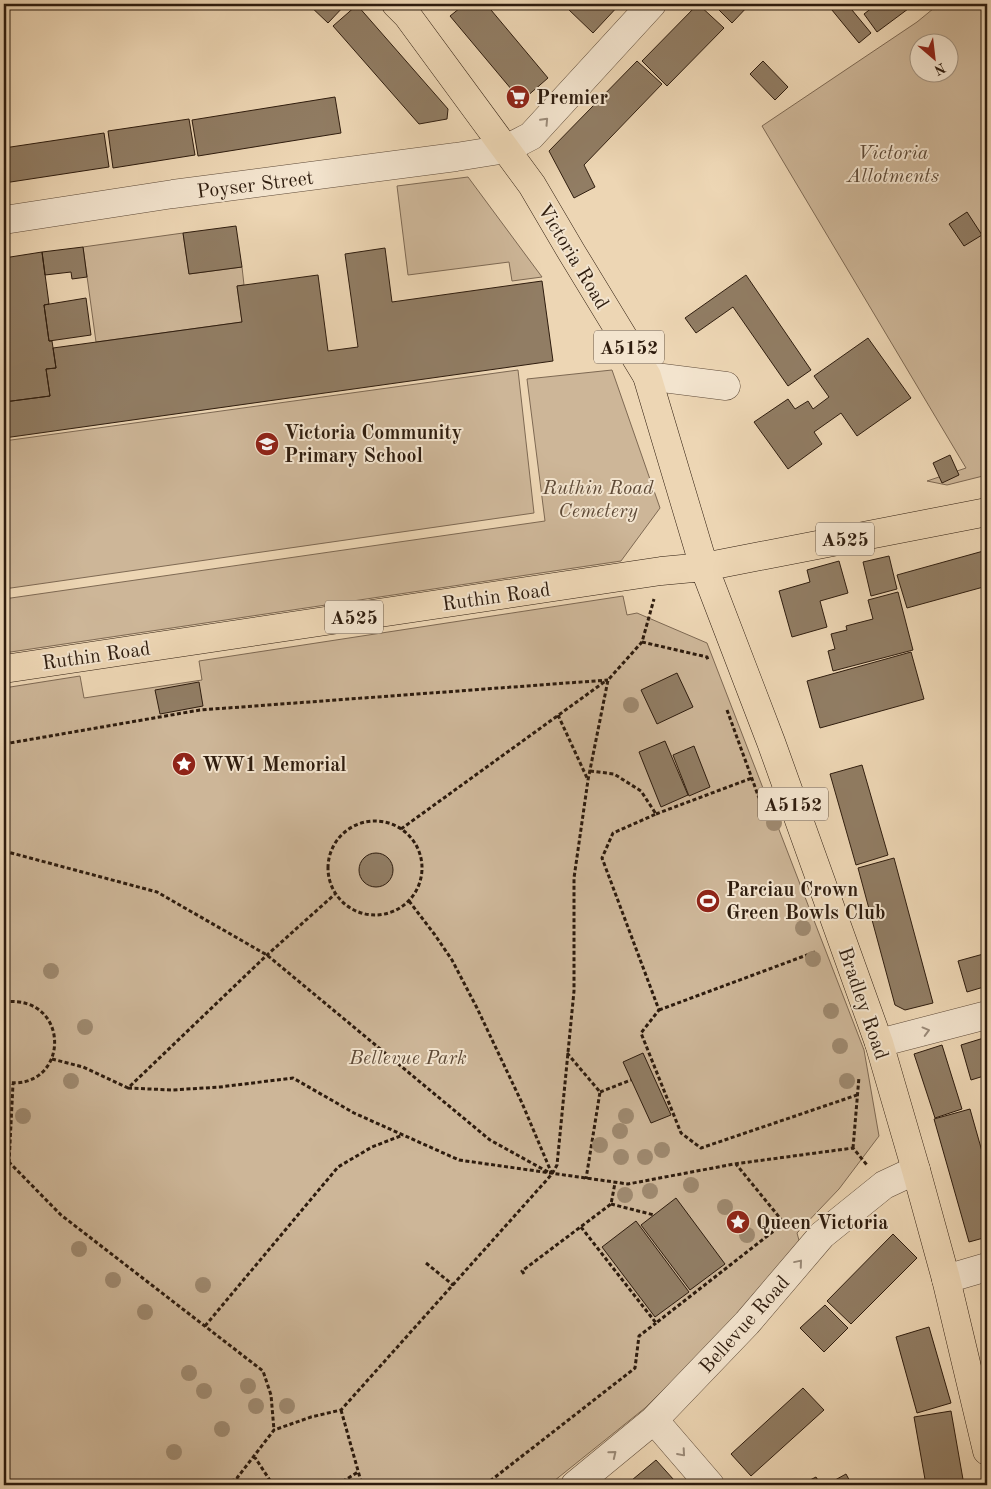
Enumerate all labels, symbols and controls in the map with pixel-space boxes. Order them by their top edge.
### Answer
north arrow [908,32,958,82]
text: N [931,60,948,77]
supermarket icon: Premier [505,84,531,110]
place label: Premier [536,89,609,109]
one-way arrow [539,117,548,126]
park label: Victoria Allotments [846,144,939,187]
street label: Poyser Street [196,169,315,203]
street label: Victoria Road [533,201,612,313]
road number: A5152 [594,331,664,364]
place label: Victoria Community Primary School [284,424,462,467]
school or university icon: Victoria Community Primary School [254,431,280,457]
park label: Ruthin Road Cemetery [541,479,654,522]
road number: A525 [816,522,874,556]
street label: Ruthin Road [441,580,552,615]
road number: A525 [325,600,383,634]
street label: Ruthin Road [41,639,152,674]
place icon: WW1 Memorial [171,751,197,777]
place label: WW1 Memorial [202,756,346,776]
road number: A5152 [758,788,828,821]
place label: Parciau Crown Green Bowls Club [726,881,885,924]
sports icon: Parciau Crown Green Bowls Club [695,888,721,914]
street label: Bradley Road [833,945,891,1063]
one-way arrow [921,1026,930,1037]
park label: Bellevue Park [348,1049,467,1069]
place icon: Queen Victoria [725,1209,751,1235]
place label: Queen Victoria [756,1214,888,1234]
one-way arrow [793,1259,802,1268]
street label: Bellevue Road [697,1273,794,1378]
one-way arrow [677,1447,686,1456]
one-way arrow [607,1452,616,1460]

